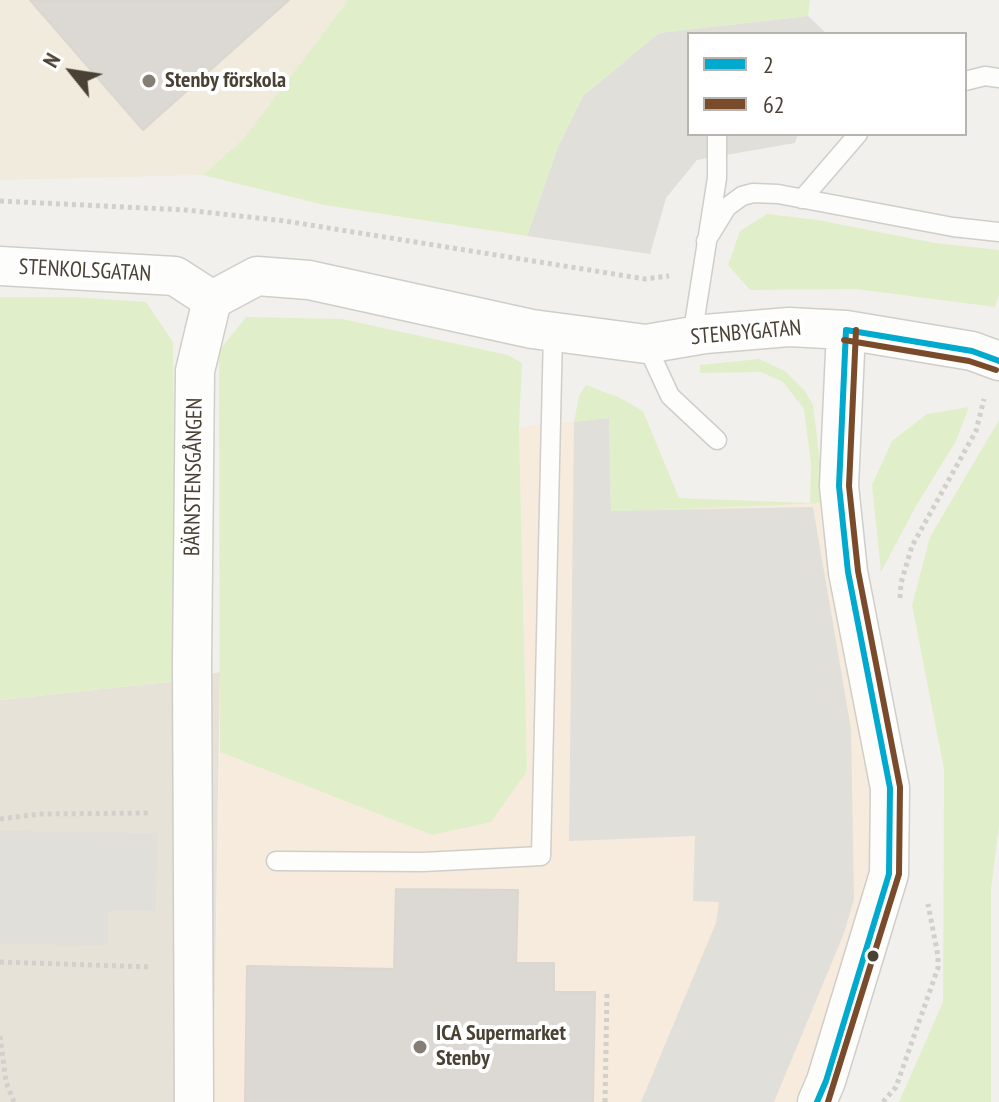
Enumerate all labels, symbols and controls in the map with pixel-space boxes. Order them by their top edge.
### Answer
north arrow [32,32,112,112]
legend [687,32,967,136]
text: N [36,48,66,72]
text: 2 [763,49,774,80]
place label: Stenby förskola [165,68,286,94]
marker: Stenby förskola [140,72,158,90]
text: 62 [763,89,785,120]
street label: STENKOLSGATAN [18,254,152,288]
street label: STENBYGATAN [690,315,802,351]
street label: BÄRNSTENSGÅNGEN [179,398,209,556]
unlabelled marker [865,948,881,964]
place label: ICA Supermarket Stenby [436,1021,566,1072]
marker: ICA Supermarket Stenby [411,1038,429,1056]

